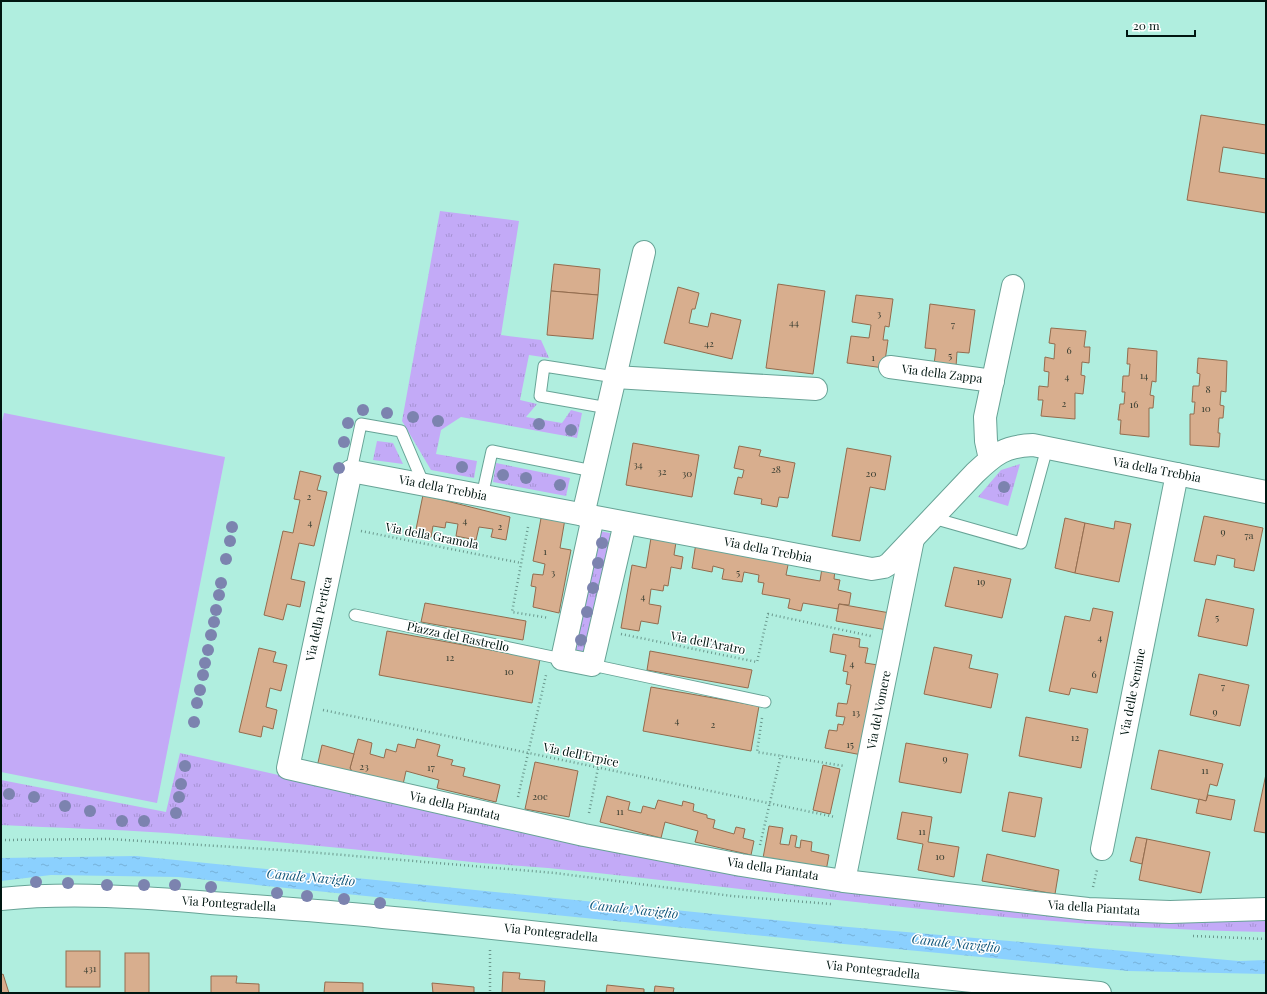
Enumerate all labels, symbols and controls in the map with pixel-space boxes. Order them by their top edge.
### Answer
scale bar [1127,12,1195,38]
text: 20 m [1133,17,1160,33]
house number: 3 [877,306,882,320]
house number: 44 [789,315,799,329]
house number: 7 [951,317,955,331]
house number: 42 [704,336,714,350]
house number: 6 [1066,343,1072,357]
house number: 5 [948,348,952,362]
house number: 1 [871,350,875,364]
street label: Via della Zappa [900,360,983,386]
house number: 14 [1140,368,1148,382]
house number: 4 [1065,369,1070,383]
house number: 8 [1205,382,1211,396]
house number: 2 [1062,396,1067,410]
house number: 16 [1130,397,1138,411]
house number: 10 [1201,401,1211,415]
street label: Via della Trebbia [1111,452,1203,485]
house number: 34 [633,457,643,471]
house number: 28 [771,462,781,476]
house number: 32 [657,464,667,478]
house number: 30 [682,466,692,480]
house number: 20 [866,466,876,480]
street label: Via della Trebbia [397,470,489,503]
house number: 2 [307,489,312,503]
house number: 4 [463,513,468,527]
house number: 4 [308,515,313,529]
street label: Via della Gramola [383,518,480,552]
house number: 2 [498,519,503,533]
house number: 9 [1220,524,1226,538]
house number: 7a [1244,528,1254,542]
street label: Via della Trebbia [722,532,814,565]
house number: 1 [543,544,547,558]
house number: 3 [551,565,556,579]
house number: 5 [736,565,740,579]
house number: 19 [977,574,985,588]
street label: Via della Pertica [301,575,335,664]
house number: 4 [641,589,646,603]
house number: 5 [1215,610,1219,624]
street label: Piazza del Rastrello [406,617,511,655]
street label: Via dell'Aratro [668,627,747,657]
house number: 4 [1098,630,1103,644]
street label: Via delle Semine [1116,647,1148,738]
house number: 12 [446,650,454,664]
house number: 4 [850,656,855,670]
house number: 10 [504,664,514,678]
house number: 6 [1091,667,1097,681]
street label: Via del Vomere [862,669,893,752]
house number: 7 [1221,679,1225,693]
house number: 9 [1212,704,1218,718]
house number: 13 [852,705,861,719]
house number: 4 [675,713,680,727]
house number: 2 [711,717,716,731]
house number: 12 [1071,730,1079,744]
house number: 15 [846,737,854,751]
street label: Via dell'Erpice [541,738,620,770]
house number: 9 [942,751,948,765]
house number: 23 [359,759,369,773]
house number: 17 [427,760,435,774]
house number: 11 [1201,763,1209,777]
street label: Via della Piantata [407,787,502,823]
house number: 20c [532,789,548,803]
house number: 11 [616,804,624,818]
house number: 11 [918,824,926,838]
house number: 10 [935,849,945,863]
street label: Via della Piantata [725,853,820,883]
water label: Canale Naviglio [266,864,356,889]
street label: Via Pontegradella [181,892,277,914]
water label: Canale Naviglio [589,895,679,922]
street label: Via della Piantata [1046,896,1141,918]
street label: Via Pontegradella [503,919,599,945]
water label: Canale Naviglio [911,929,1001,956]
street label: Via Pontegradella [825,956,921,982]
house number: 431 [84,961,97,975]

